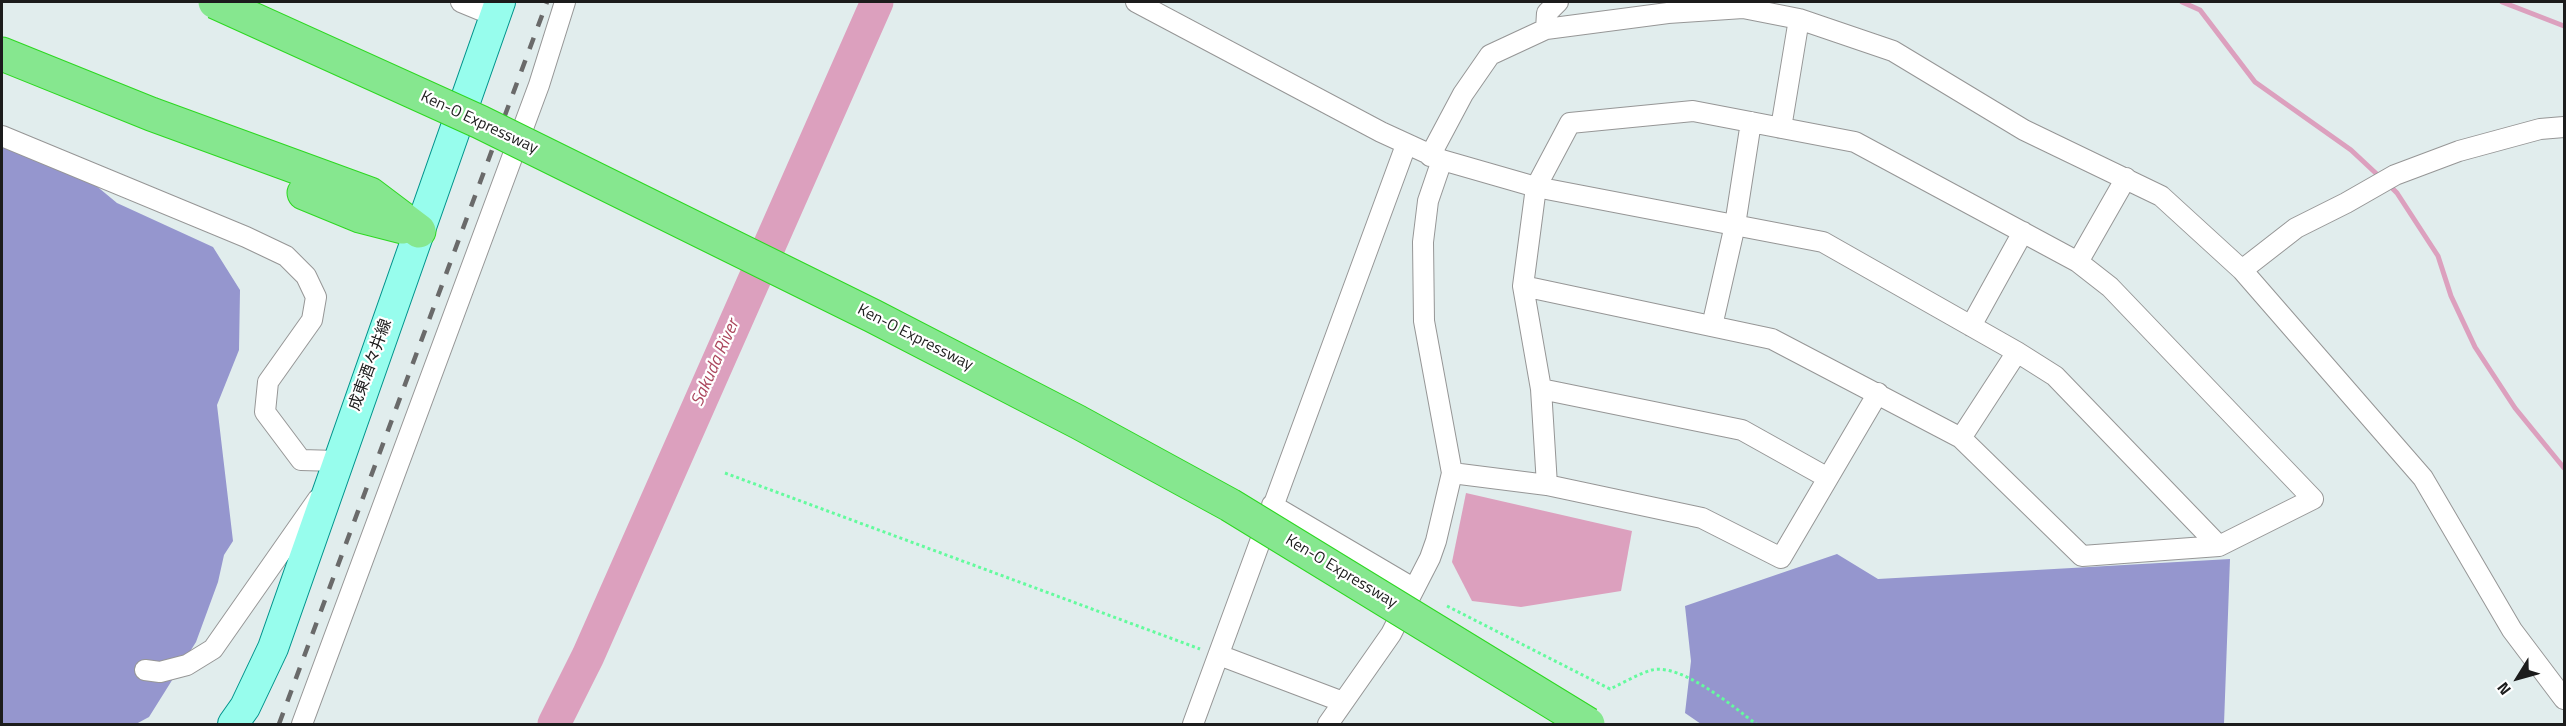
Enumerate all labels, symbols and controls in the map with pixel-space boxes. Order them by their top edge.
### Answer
street label: Ken-O Expressway [417,87,541,159]
street label: Ken-O Expressway [854,301,976,375]
water label: Sakuda River [687,316,745,410]
street label: 成東酒々井線 [346,317,396,413]
street label: Ken-O Expressway [1282,531,1400,613]
north arrow [2488,648,2548,708]
text: N [2491,677,2517,700]

